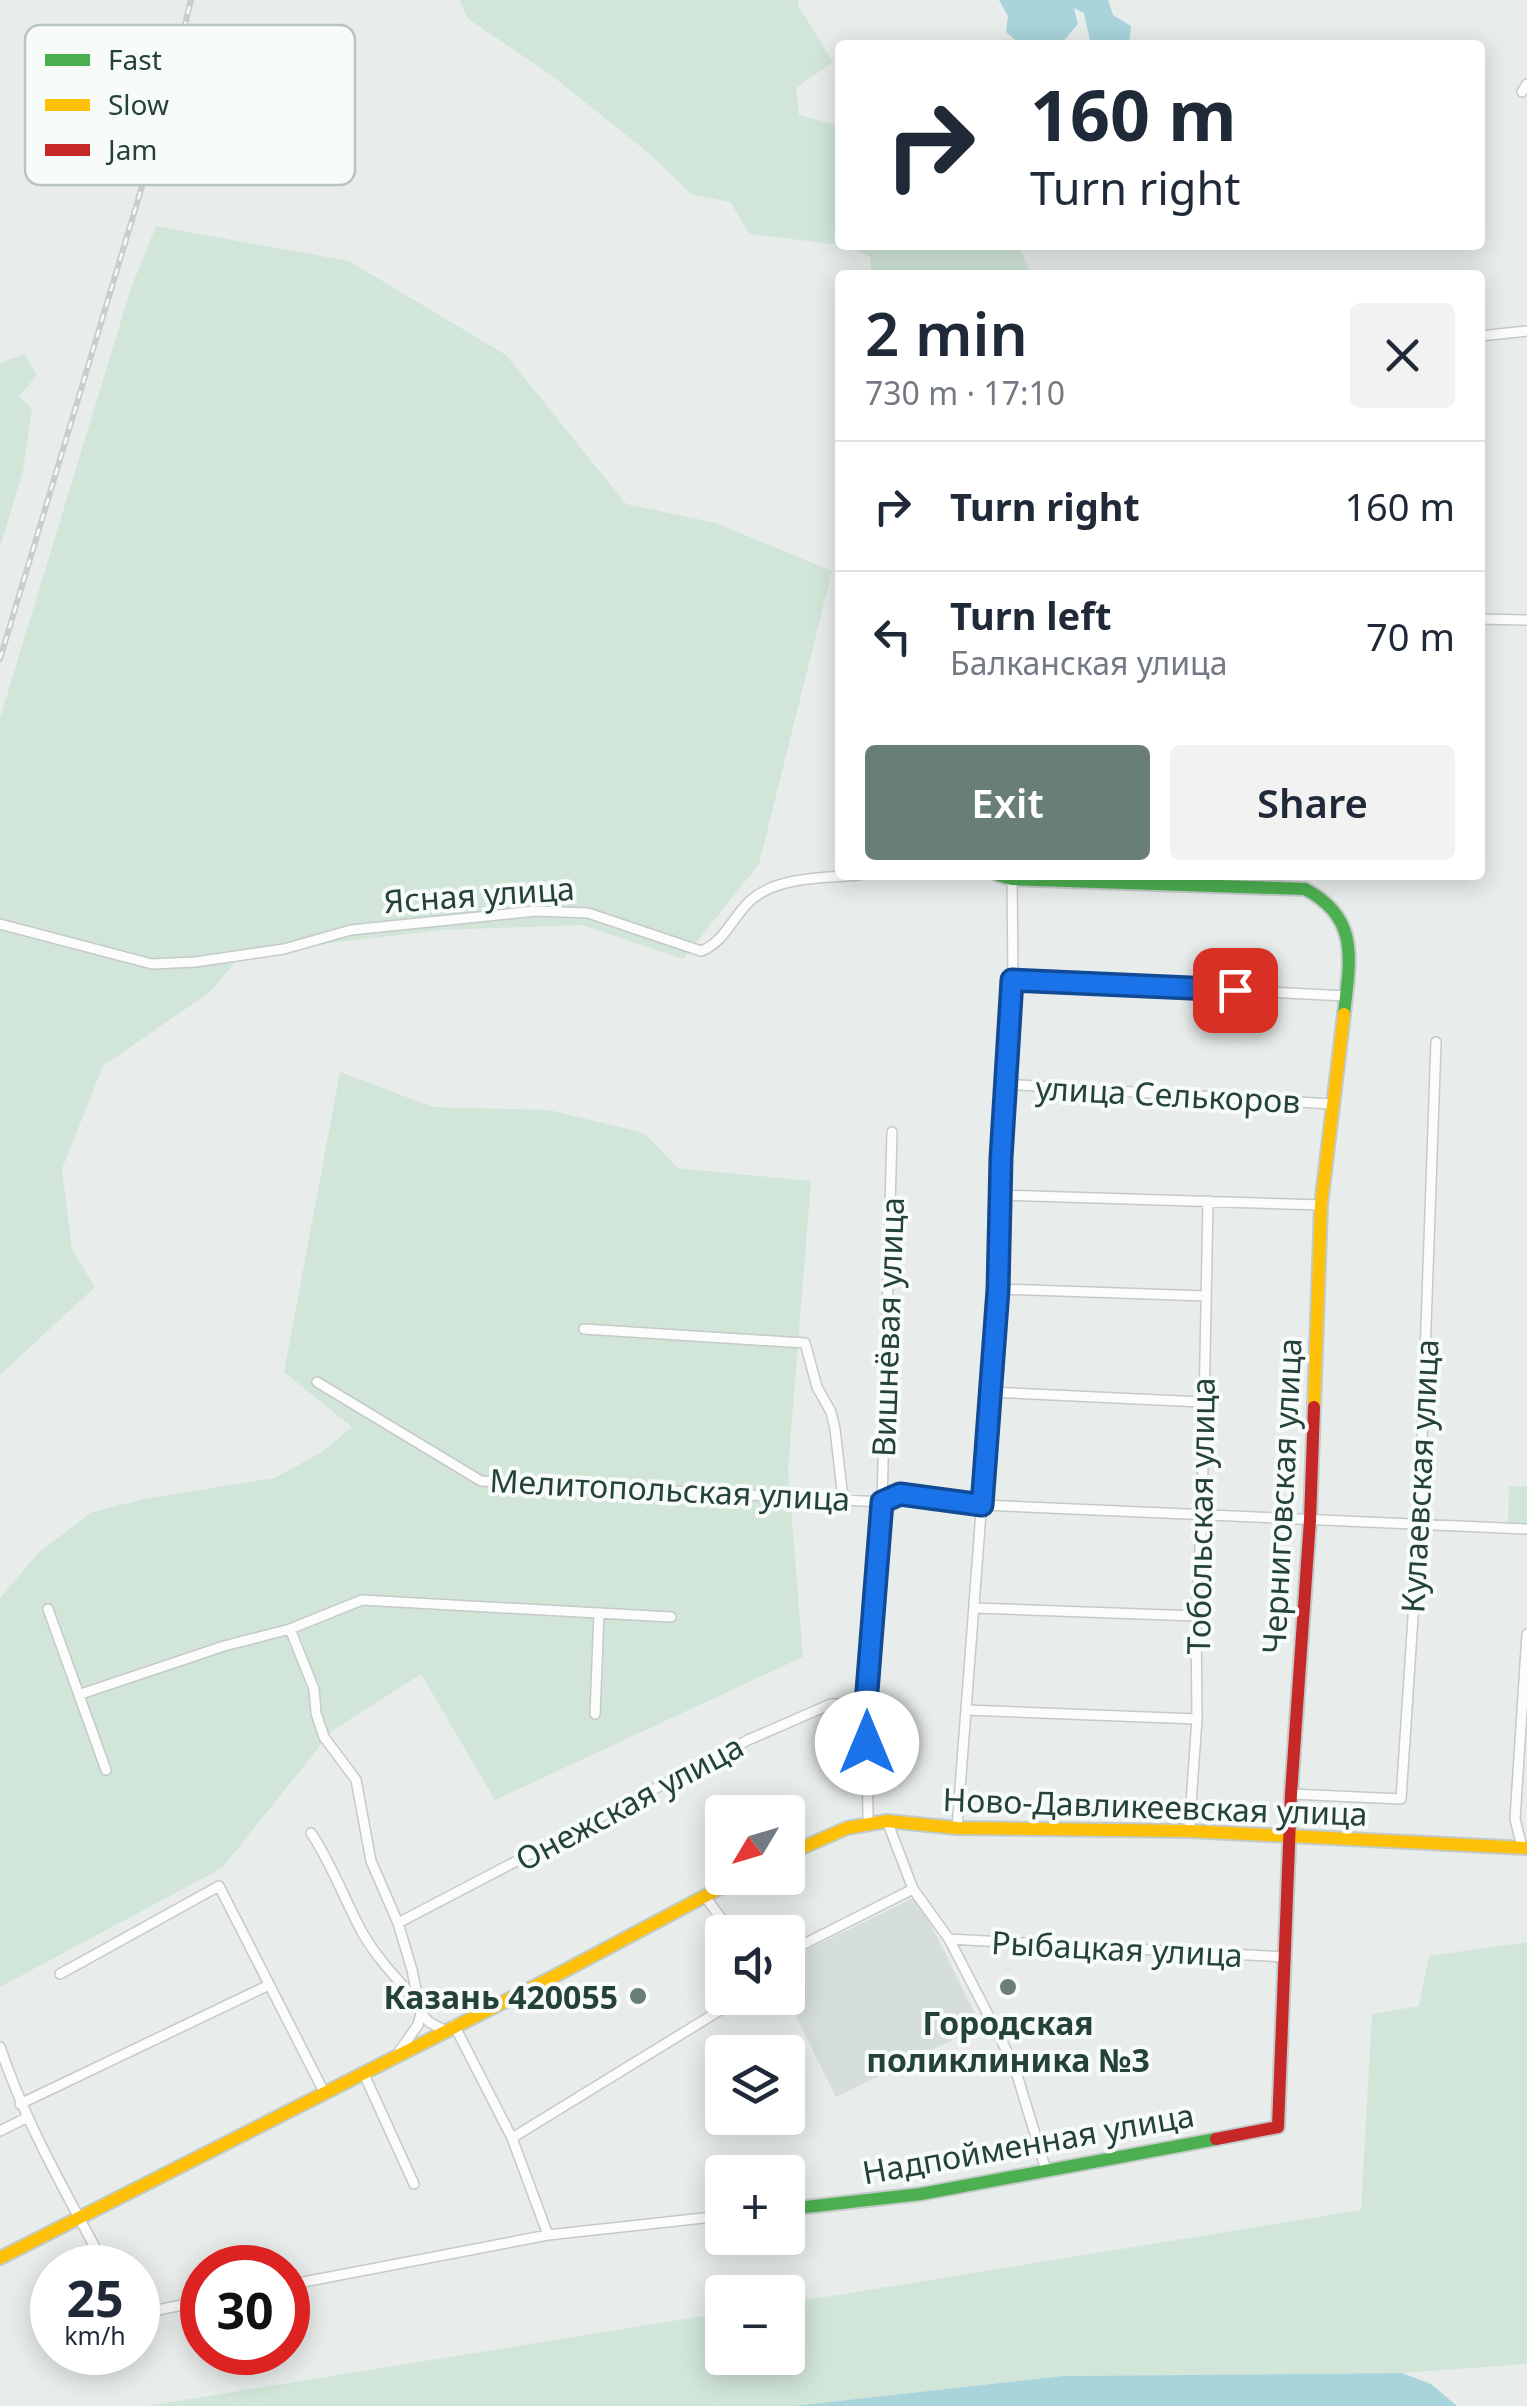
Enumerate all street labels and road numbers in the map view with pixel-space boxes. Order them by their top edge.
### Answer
street label: Ясная улица [382,866,576,922]
street label: улица Селькоров [1034,1066,1302,1122]
street label: Вишнёвая улица [861,1196,913,1458]
street label: Черниговская улица [1251,1337,1311,1655]
street label: Кулаевская улица [1390,1338,1448,1614]
street label: Тобольская улица [1176,1377,1224,1655]
street label: Мелитопольская улица [489,1458,851,1520]
street label: Онежская улица [508,1724,750,1880]
street label: Ново-Давликеевская улица [942,1777,1368,1835]
street label: Рыбацкая улица [990,1920,1244,1976]
street label: Надпойменная улица [859,2093,1197,2193]

